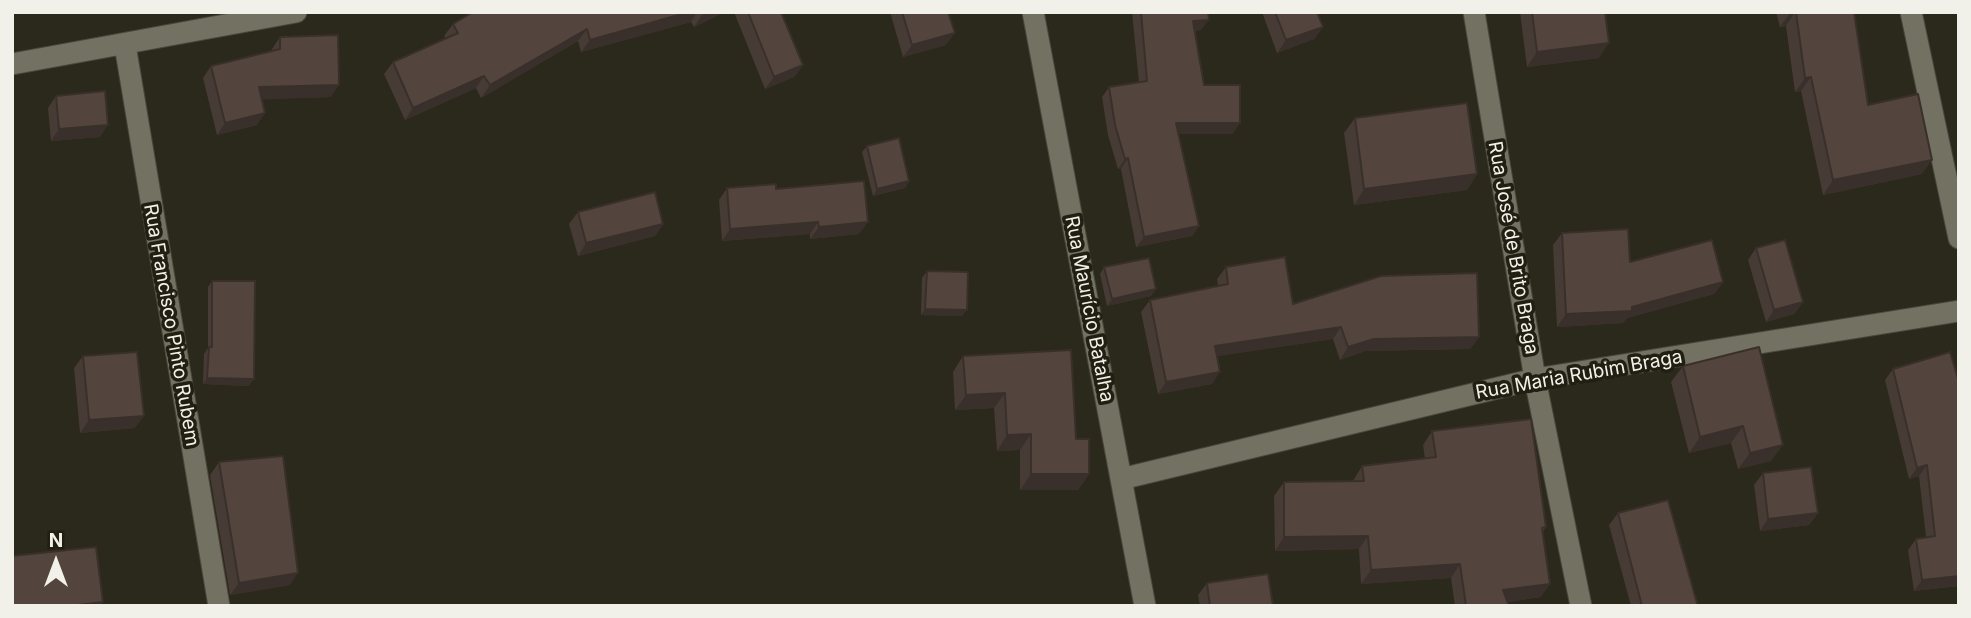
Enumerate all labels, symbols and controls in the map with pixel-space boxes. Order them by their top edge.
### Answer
street label: Rua José de Brito Braga [1483,140,1543,356]
street label: Rua Francisco Pinto Rubem [138,202,204,448]
street label: Rua Maurício Batalha [1060,214,1118,404]
street label: Rua Maria Rubim Braga [1474,346,1684,404]
north arrow [21,527,91,597]
text: N [49,529,63,552]

